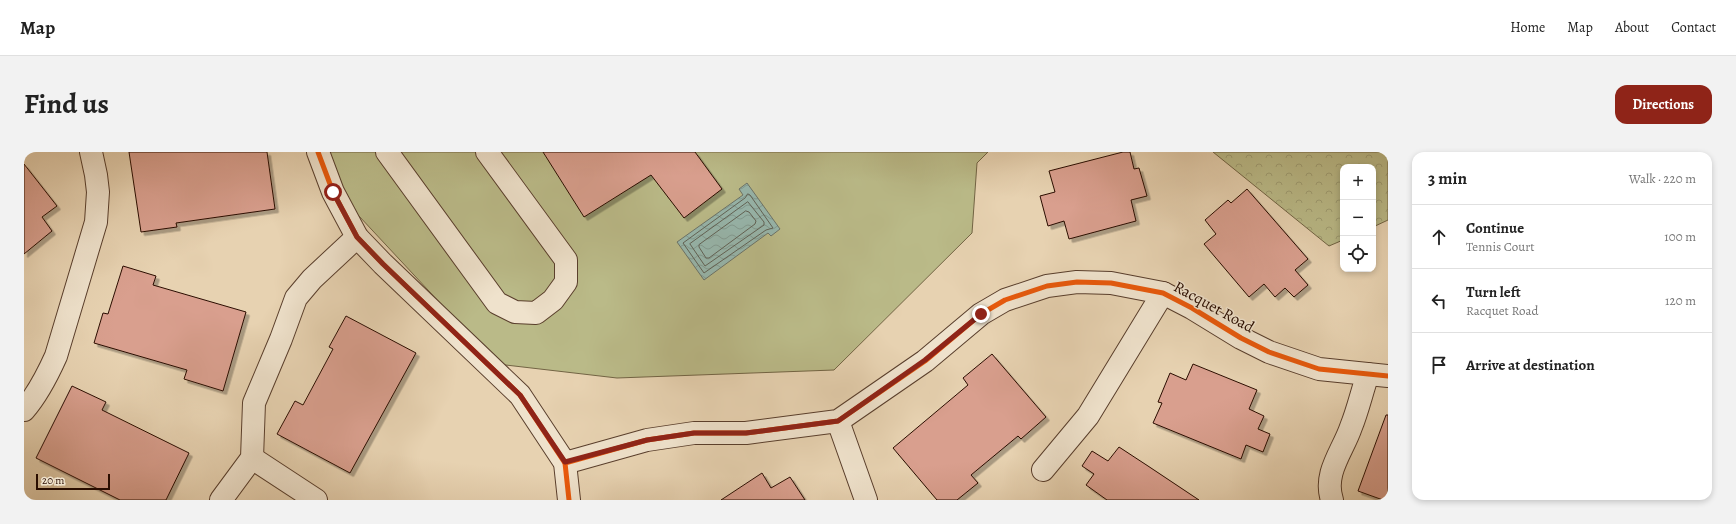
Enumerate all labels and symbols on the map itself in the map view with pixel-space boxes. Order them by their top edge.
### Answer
route start [324,183,342,201]
street label: Racquet Road [1170,276,1259,338]
route end [972,305,990,323]
scale bar [36,472,110,491]

